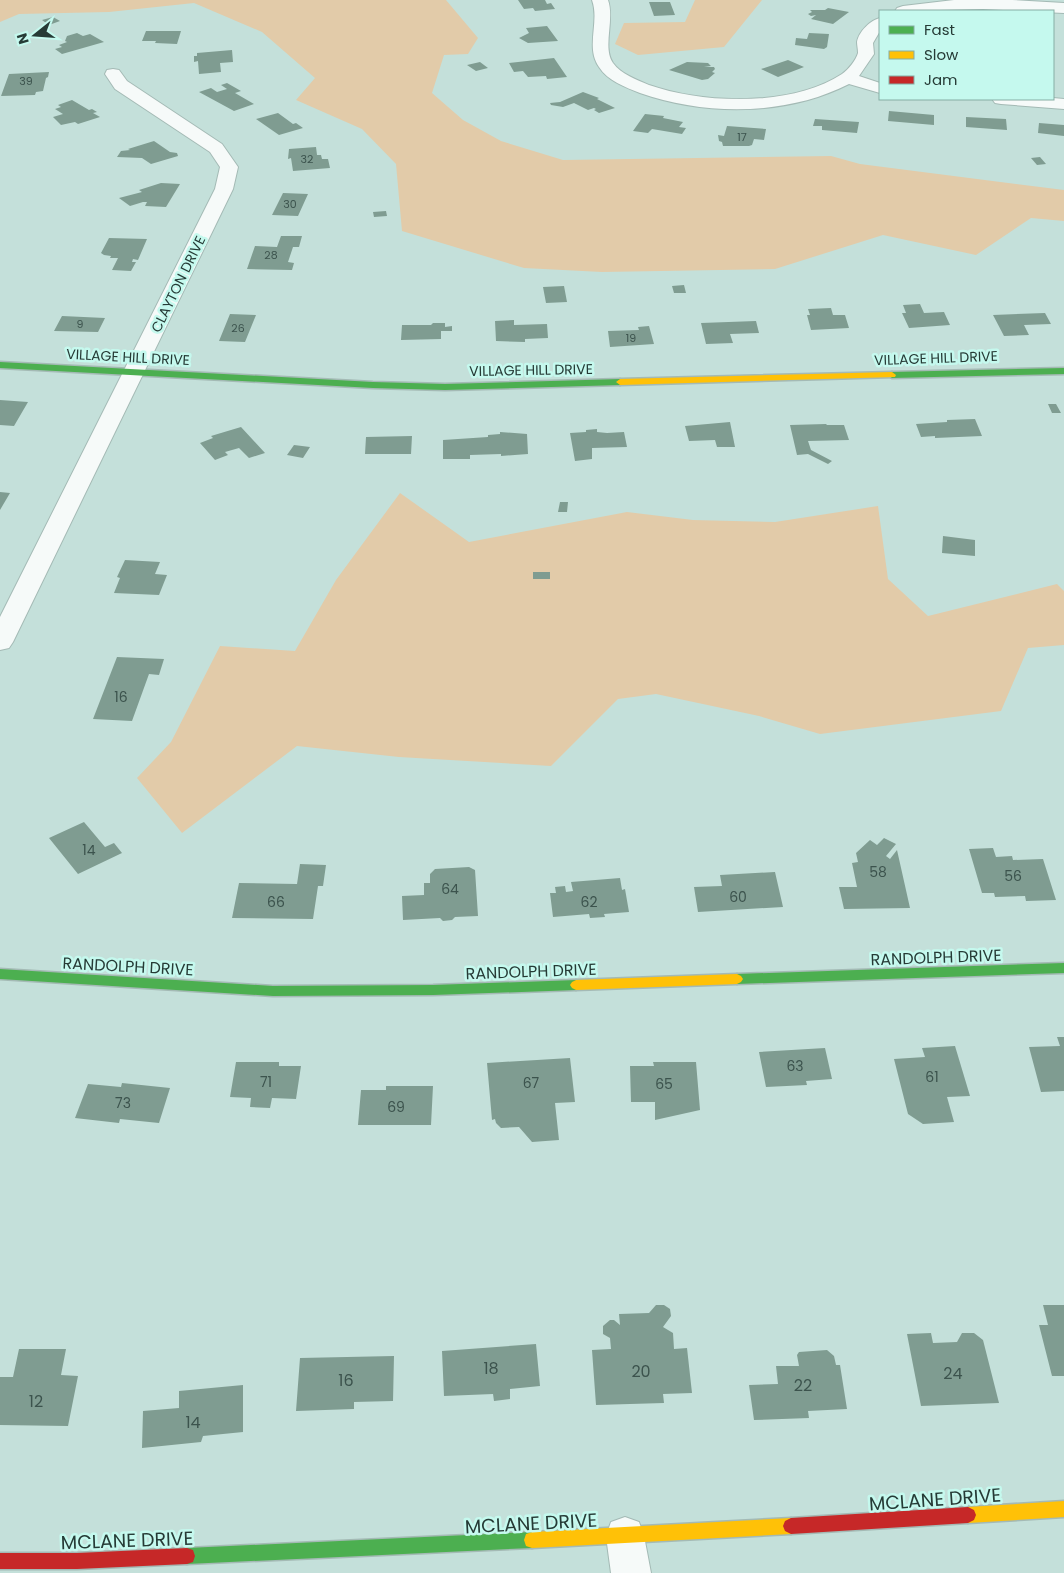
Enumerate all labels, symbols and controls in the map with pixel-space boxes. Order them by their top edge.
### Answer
north arrow [10,10,60,60]
legend [879,10,1054,100]
text: Fast [924,19,955,40]
text: N [11,31,34,47]
text: Slow [924,44,959,65]
text: Jam [924,69,958,90]
house number: 39 [19,73,33,89]
house number: 17 [737,129,747,145]
house number: 32 [301,151,313,167]
house number: 30 [283,196,297,212]
street label: CLAYTON DRIVE [146,232,210,336]
house number: 28 [264,247,278,263]
house number: 9 [77,316,84,332]
house number: 26 [231,320,245,336]
house number: 19 [626,330,636,346]
street label: VILLAGE HILL DRIVE [66,344,190,370]
street label: VILLAGE HILL DRIVE [874,346,998,370]
street label: VILLAGE HILL DRIVE [469,359,593,381]
house number: 16 [114,687,128,707]
house number: 14 [82,840,96,860]
house number: 58 [869,862,887,882]
house number: 56 [1004,866,1022,886]
house number: 64 [441,879,459,899]
house number: 60 [729,887,747,907]
house number: 66 [267,892,285,912]
house number: 62 [581,892,597,912]
street label: RANDOLPH DRIVE [870,944,1002,971]
street label: RANDOLPH DRIVE [62,952,194,981]
street label: RANDOLPH DRIVE [465,958,597,985]
house number: 63 [786,1056,804,1076]
house number: 61 [925,1067,939,1087]
house number: 71 [260,1072,272,1092]
house number: 67 [523,1073,540,1093]
house number: 65 [655,1074,673,1094]
house number: 73 [115,1093,131,1113]
house number: 69 [387,1097,405,1117]
house number: 18 [483,1357,499,1380]
house number: 20 [631,1360,651,1383]
house number: 24 [943,1362,963,1385]
house number: 16 [338,1369,354,1392]
house number: 22 [794,1374,812,1397]
house number: 12 [29,1390,43,1413]
house number: 14 [185,1411,201,1434]
street label: MCLANE DRIVE [868,1481,1002,1518]
street label: MCLANE DRIVE [464,1507,598,1540]
street label: MCLANE DRIVE [60,1525,194,1556]

